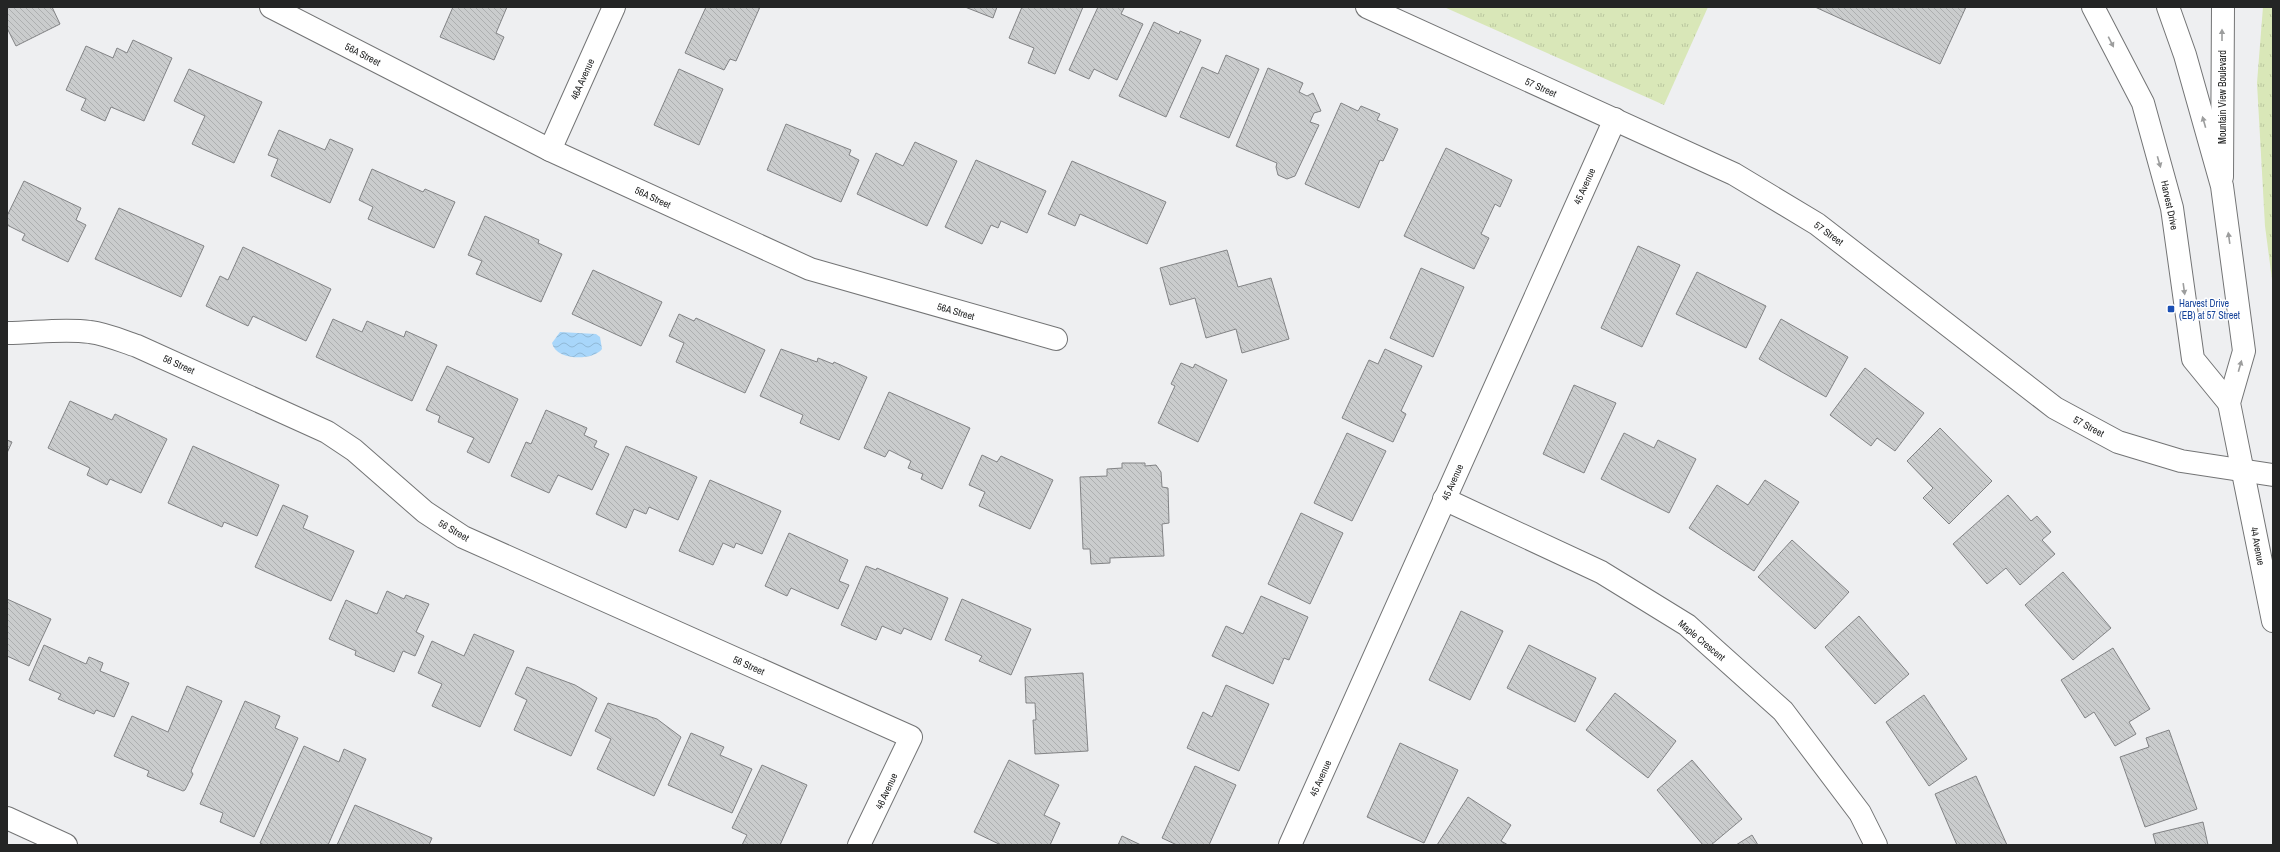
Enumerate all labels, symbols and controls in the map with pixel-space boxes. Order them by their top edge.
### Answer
one-way arrow [2219,28,2225,41]
one-way arrow [2108,36,2114,47]
street label: 56A Street [343,40,383,69]
street label: Mountain View Boulevard [2216,50,2229,144]
street label: 46A Avenue [568,56,597,102]
street label: 57 Street [1523,75,1559,100]
one-way arrow [2201,115,2207,127]
one-way arrow [2156,156,2162,168]
street label: 45 Avenue [1571,166,1598,206]
street label: Harvest Drive [2158,179,2181,231]
street label: 56A Street [633,183,674,212]
street label: 57 Street [1811,218,1847,249]
one-way arrow [2226,232,2232,244]
one-way arrow [2181,283,2187,295]
place label: Harvest Drive (EB) at 57 Street [2179,297,2241,322]
street label: 56A Street [936,300,977,323]
marker: Harvest Drive (EB) at 57 Street [2166,304,2176,314]
street label: 56 Street [161,352,197,377]
one-way arrow [2237,360,2243,372]
street label: 57 Street [2071,413,2107,440]
street label: 45 Avenue [1439,462,1466,502]
street label: 56 Street [436,516,472,545]
street label: 44 Avenue [2247,526,2268,567]
street label: Maple Crescent [1676,617,1728,664]
street label: 56 Street [731,653,767,678]
street label: 45 Avenue [1307,758,1334,798]
street label: 46 Avenue [872,771,901,811]

